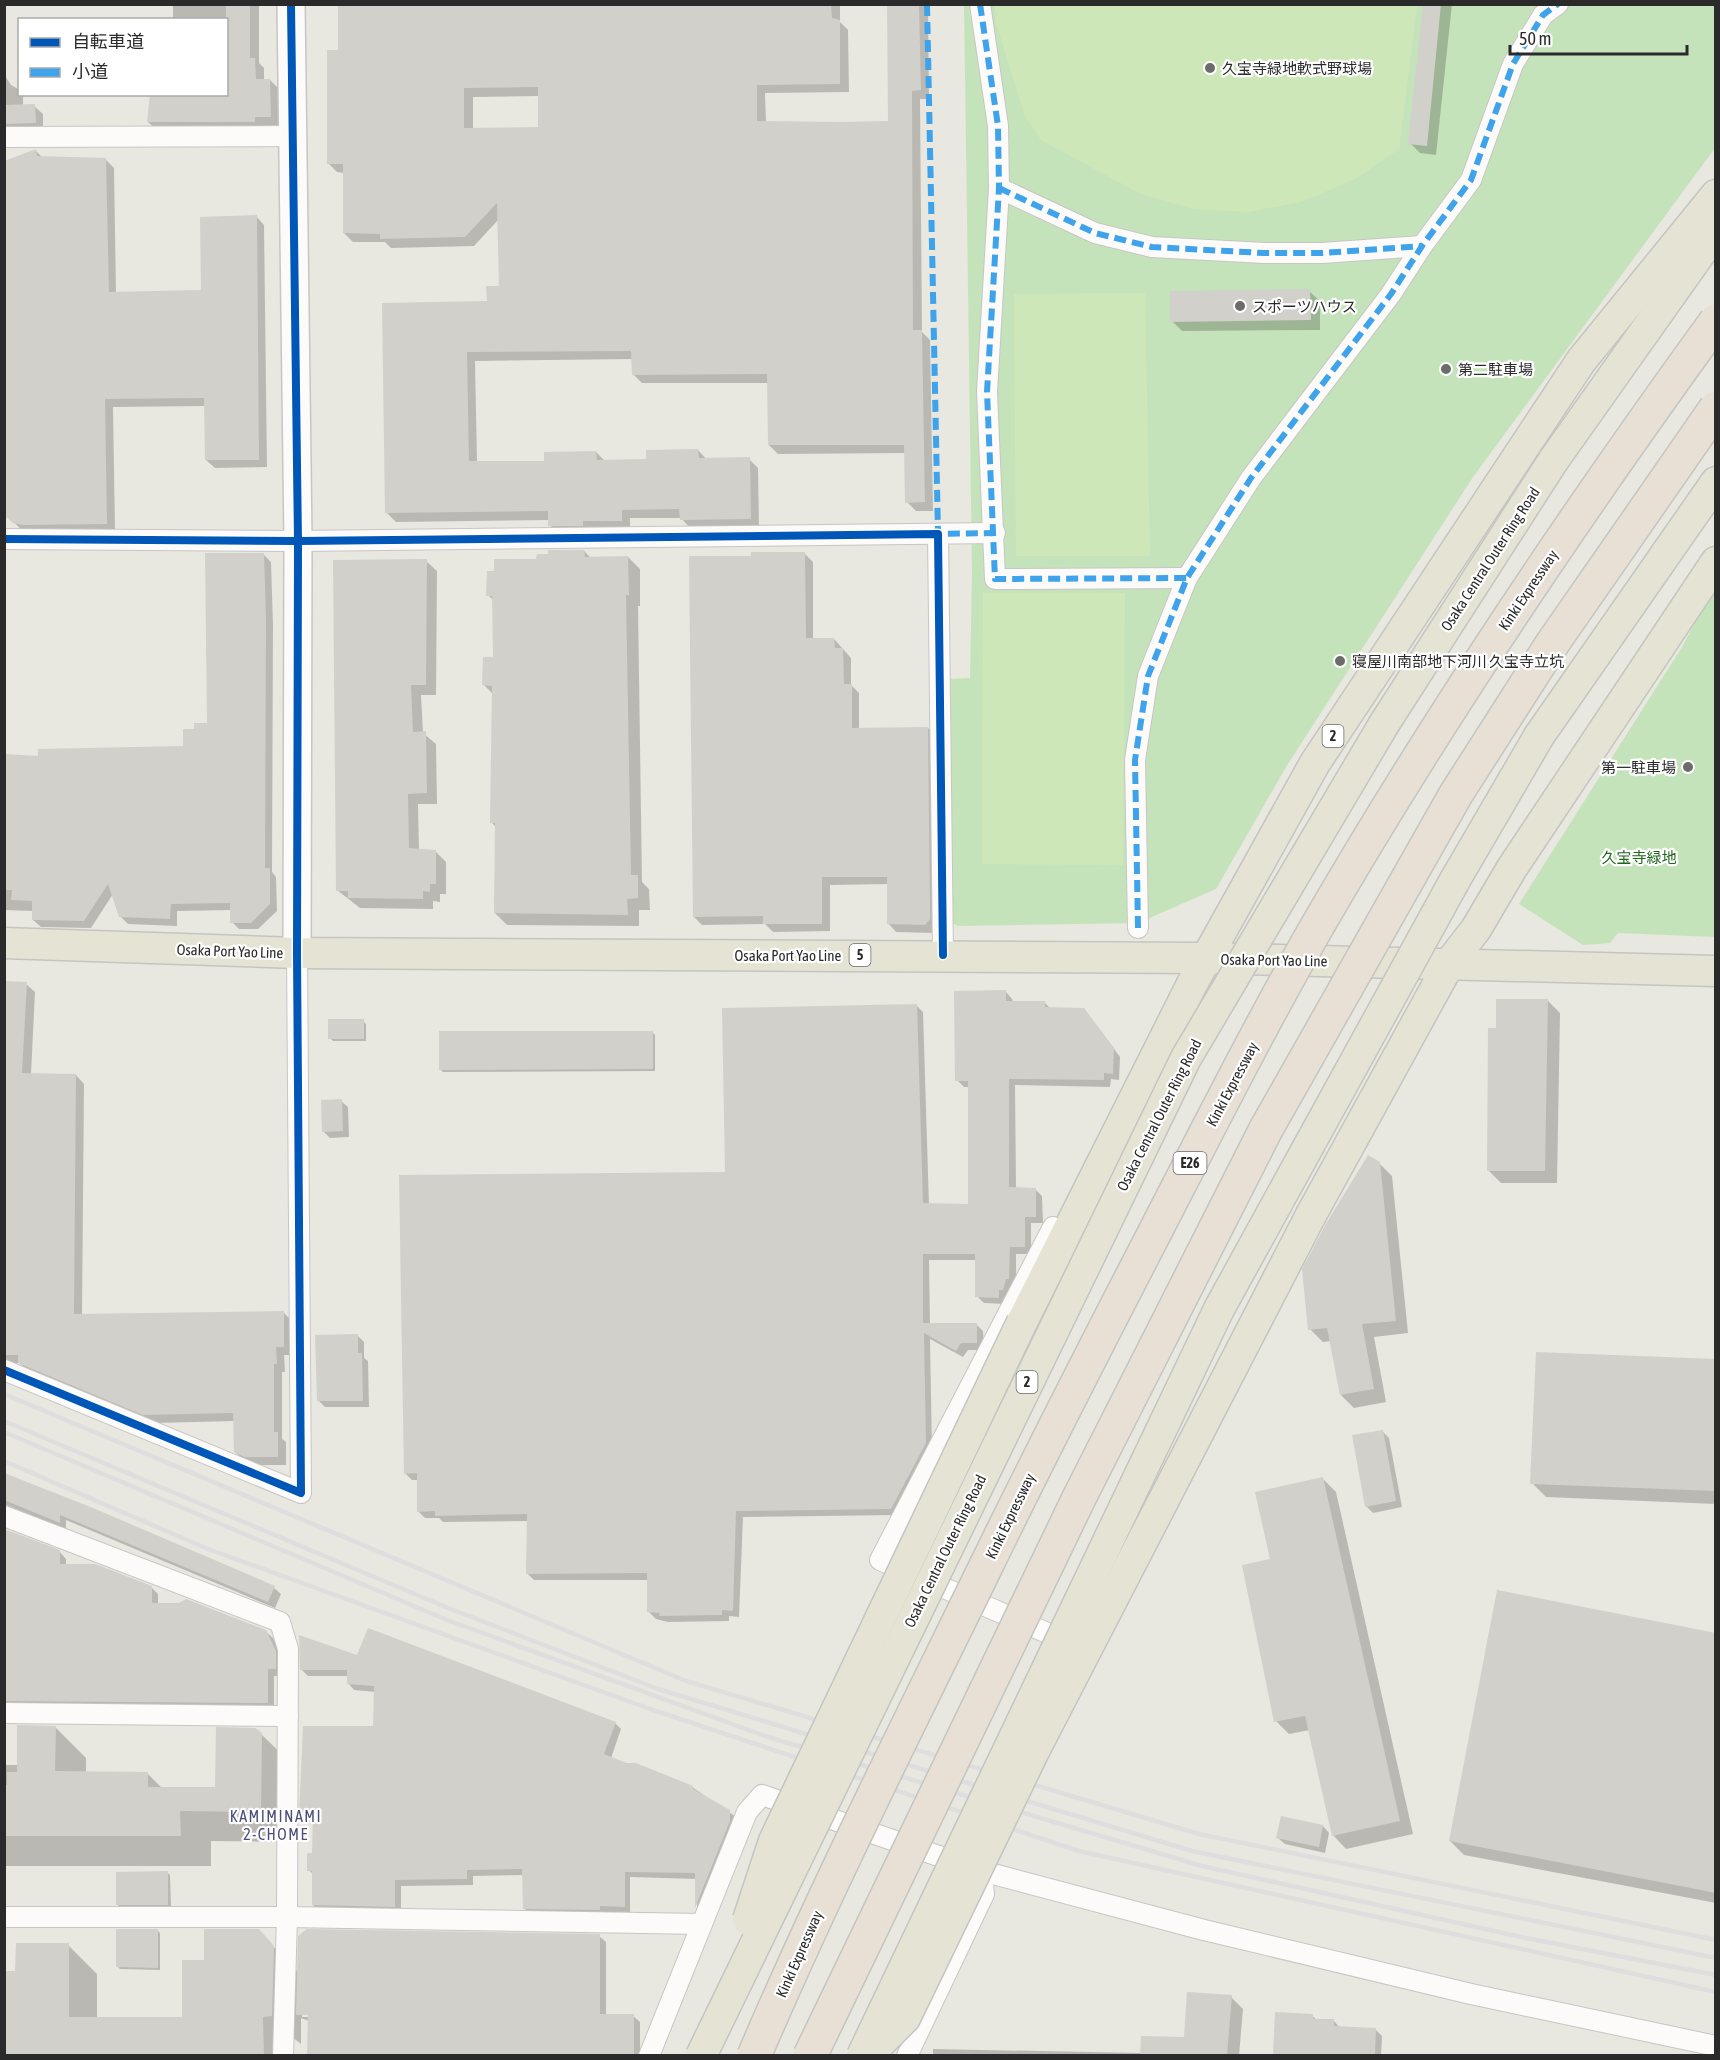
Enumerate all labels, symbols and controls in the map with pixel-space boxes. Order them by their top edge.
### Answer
legend [18,18,228,96]
scale bar [1510,18,1687,56]
text: 50 m [1519,28,1551,49]
text: 自転車道 [72,31,144,52]
place label: 久宝寺緑地軟式野球場 [1222,60,1372,77]
text: 小道 [72,61,108,82]
marker: 久宝寺緑地軟式野球場 [1203,61,1217,75]
place label: スポーツハウス [1252,298,1357,315]
marker: スポーツハウス [1233,299,1247,313]
place label: 第二駐車場 [1458,361,1533,378]
marker: 第二駐車場 [1439,362,1453,376]
street label: Osaka Central Outer Ring Road [1437,484,1543,634]
street label: Kinki Expressway [1495,547,1561,633]
place label: 寝屋川南部地下河川 久宝寺立坑 [1352,653,1564,670]
marker: 寝屋川南部地下河川 久宝寺立坑 [1333,654,1347,668]
road number: 2 [1322,725,1344,747]
place label: 第一駐車場 [1601,759,1676,776]
marker: 第一駐車場 [1681,760,1695,774]
park label: 久宝寺緑地 [1601,849,1677,866]
street label: Osaka Port Yao Line [176,941,284,961]
road number: 5 [850,944,870,966]
street label: Osaka Port Yao Line [735,947,842,964]
street label: Osaka Port Yao Line [1220,951,1328,969]
street label: Osaka Central Outer Ring Road [1113,1036,1205,1194]
street label: Kinki Expressway [1203,1039,1261,1129]
road number: E26 [1174,1152,1206,1174]
road number: 2 [1016,1371,1038,1393]
street label: Kinki Expressway [982,1470,1038,1562]
street label: Osaka Central Outer Ring Road [901,1472,989,1630]
district label: KAMIMINAMI 2-CHOME [230,1807,322,1843]
street label: Kinki Expressway [772,1908,826,2000]

